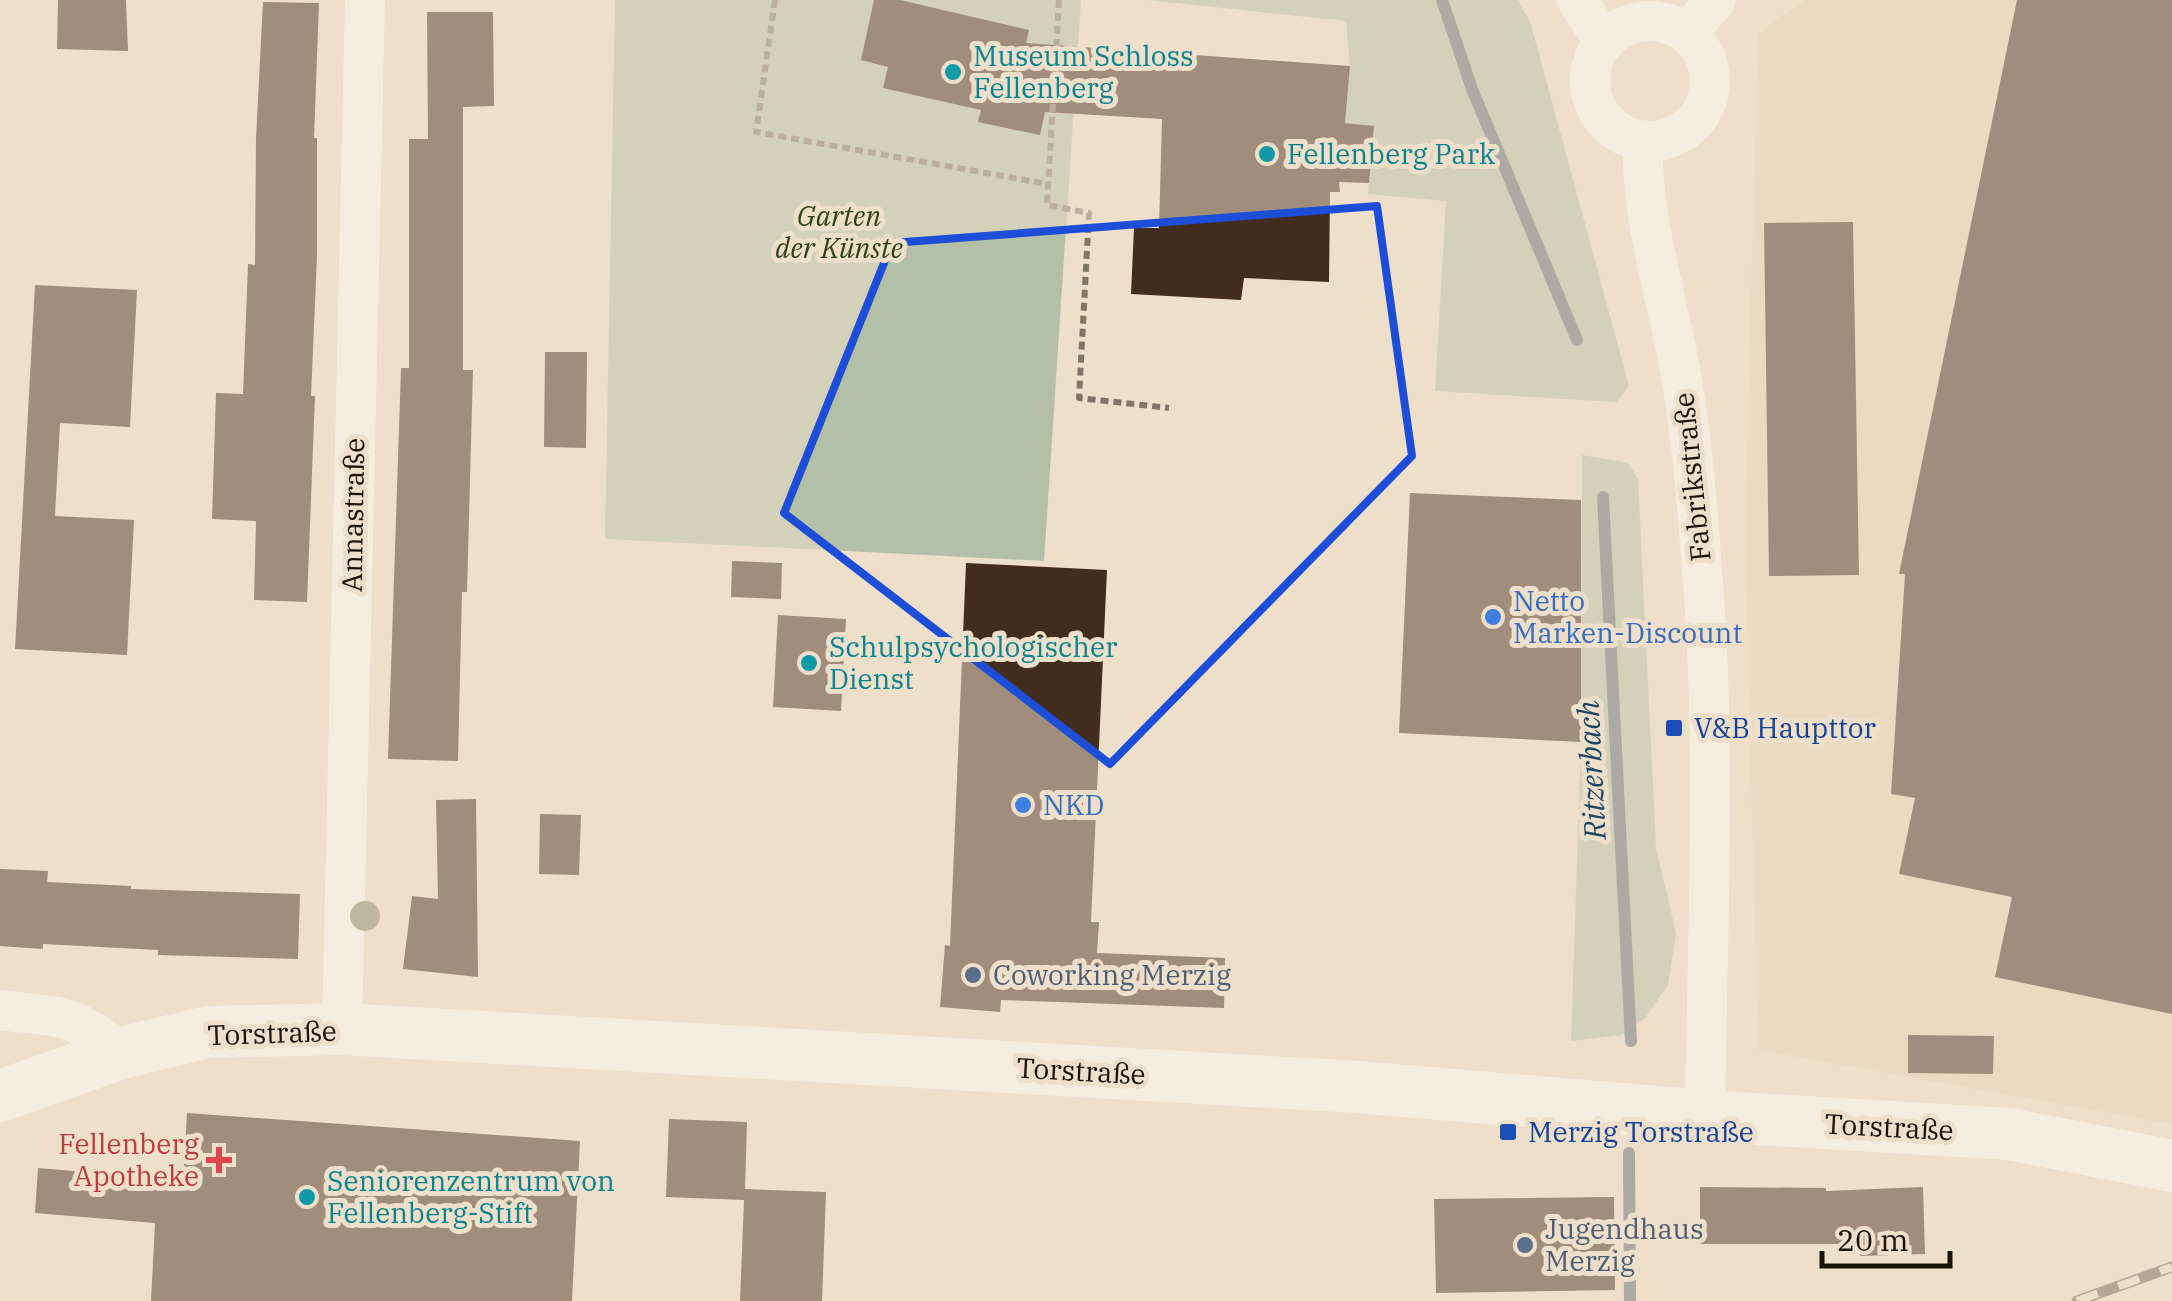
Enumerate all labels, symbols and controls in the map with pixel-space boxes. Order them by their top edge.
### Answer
place label: Museum Schloss Fellenberg [973,37,1194,106]
marker: Museum Schloss Fellenberg [942,61,964,83]
place label: Fellenberg Park [1287,135,1496,172]
marker: Fellenberg Park [1256,143,1278,165]
park label: Garten der Künste [775,197,903,266]
street label: Fabrikstraße [1664,391,1719,563]
street label: Annastraße [333,438,372,592]
place label: Netto Marken-Discount [1513,582,1742,651]
marker: Netto Marken-Discount [1482,606,1504,628]
place label: Schulpsychologischer Dienst [829,628,1118,697]
marker: Schulpsychologischer Dienst [798,652,820,674]
water label: Ritzerbach [1567,699,1614,842]
place label: V&B Haupttor [1694,709,1877,746]
marker: V&B Haupttor [1663,717,1685,739]
place label: NKD [1043,786,1104,823]
marker: NKD [1012,794,1034,816]
place label: Coworking Merzig [993,956,1231,993]
marker: Coworking Merzig [962,964,984,986]
street label: Torstraße [207,1012,337,1053]
street label: Torstraße [1016,1049,1147,1092]
street label: Torstraße [1824,1105,1955,1148]
place label: Merzig Torstraße [1528,1113,1754,1150]
marker: Merzig Torstraße [1497,1121,1519,1143]
place label: Fellenberg Apotheke [58,1125,199,1194]
marker: Fellenberg Apotheke [208,1149,230,1171]
place label: Seniorenzentrum von Fellenberg-Stift [327,1162,615,1231]
marker: Seniorenzentrum von Fellenberg-Stift [296,1186,318,1208]
scale bar [1822,1206,1950,1268]
place label: Jugendhaus Merzig [1545,1210,1704,1279]
text: 20 m [1837,1220,1909,1259]
marker: Jugendhaus Merzig [1514,1234,1536,1256]

